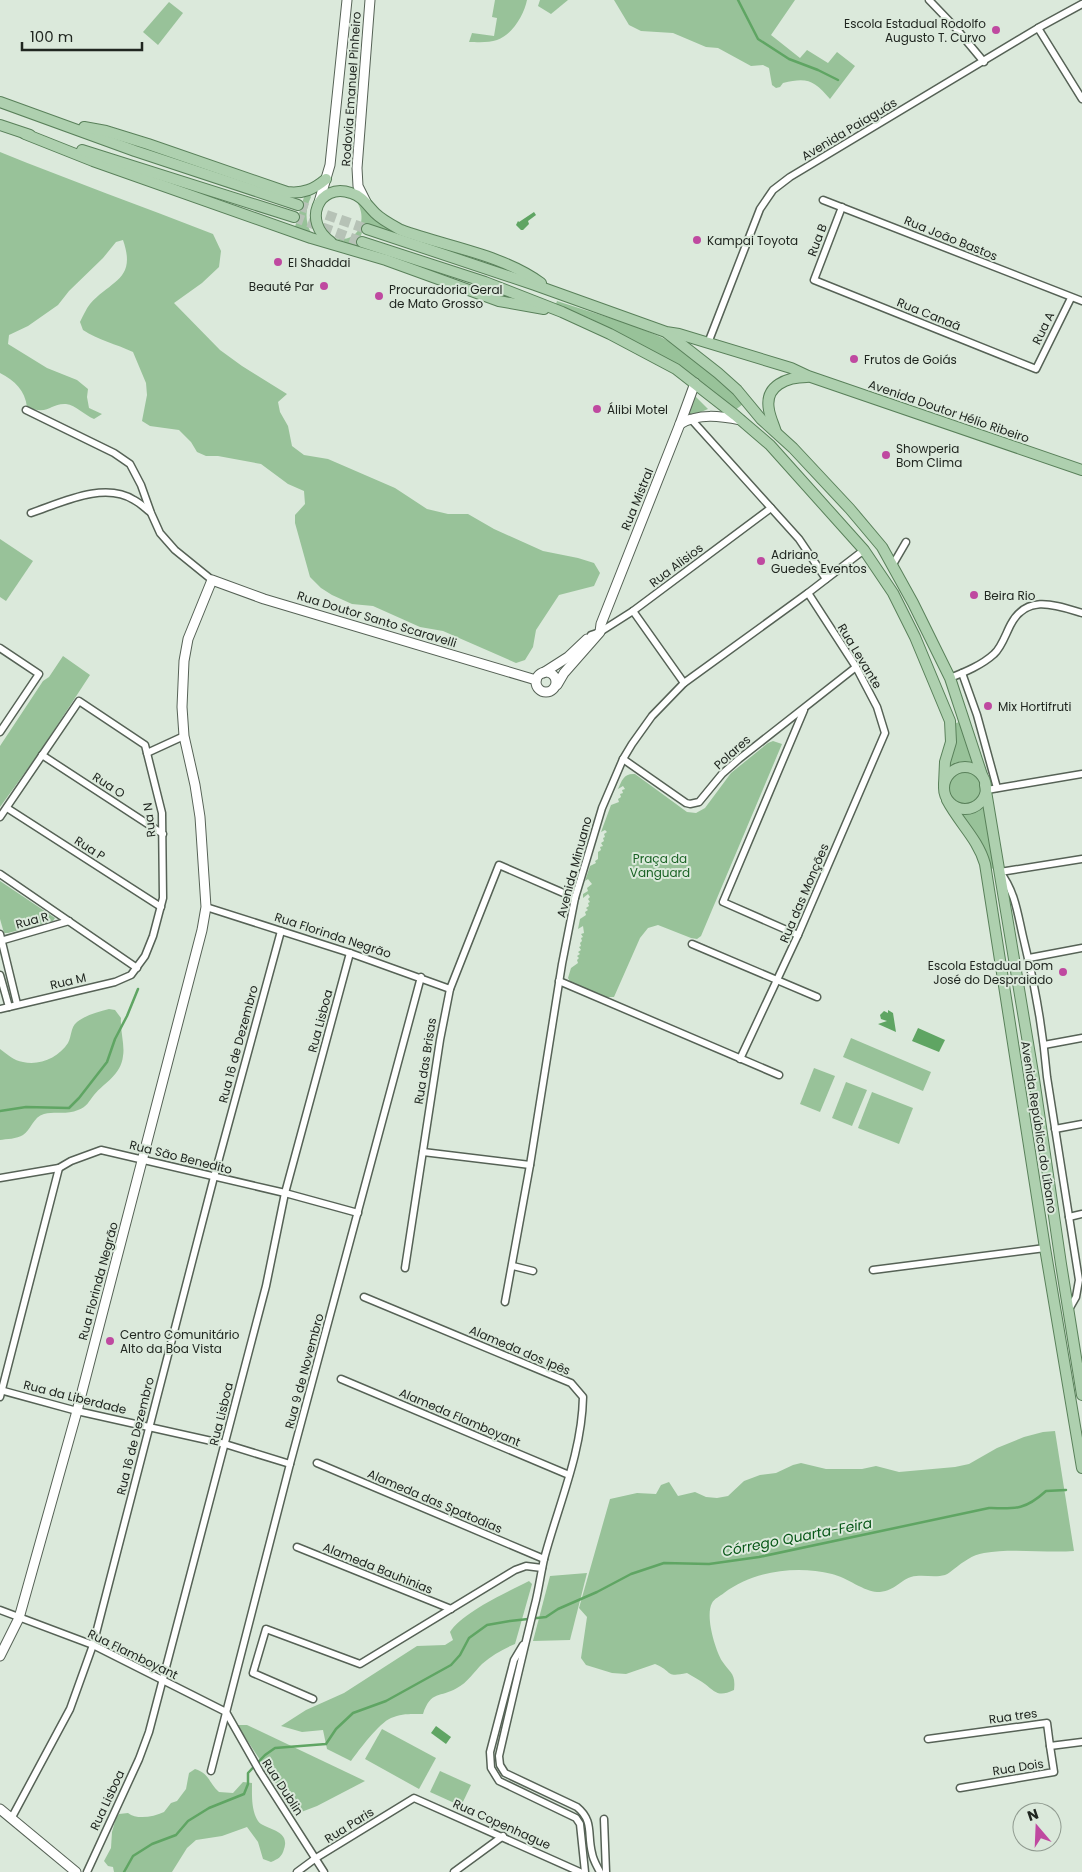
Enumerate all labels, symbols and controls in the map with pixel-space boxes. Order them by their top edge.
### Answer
street label: Rodovia Emanuel Pinheiro [337,11,365,167]
place label: Escola Estadual Rodolfo Augusto T. Curvo [844,15,986,46]
scale bar [22,20,142,52]
marker: Escola Estadual Rodolfo Augusto T. Curvo [990,24,1002,36]
text: 100 m [30,26,73,47]
street label: Avenida Paiaguás [798,94,900,164]
street label: Rua João Bastos [902,212,1000,264]
street label: Rua B [803,221,831,259]
place label: Kampai Toyota [707,232,798,249]
marker: Kampai Toyota [691,234,703,246]
place label: El Shaddai [288,254,350,271]
marker: El Shaddai [272,256,284,268]
place label: Beauté Par [249,278,315,295]
marker: Beauté Par [318,280,330,292]
place label: Procuradoria Geral de Mato Grosso [389,281,503,312]
marker: Procuradoria Geral de Mato Grosso [373,290,385,302]
street label: Rua Canaã [894,293,964,335]
street label: Rua A [1028,309,1058,347]
place label: Frutos de Goiás [864,351,957,368]
marker: Frutos de Goiás [848,353,860,365]
street label: Avenida Doutor Hélio Ribeiro [866,375,1032,447]
place label: Álibi Motel [607,401,668,418]
marker: Álibi Motel [591,403,603,415]
place label: Showperia Bom Clima [896,440,962,471]
marker: Showperia Bom Clima [880,449,892,461]
street label: Rua Mistral [617,465,657,533]
street label: Rua Alisios [646,539,706,591]
place label: Adriano Guedes Eventos [771,546,867,577]
marker: Adriano Guedes Eventos [755,555,767,567]
street label: Rua Doutor Santo Scaravelli [295,587,459,651]
place label: Beira Rio [984,587,1036,604]
marker: Beira Rio [968,589,980,601]
street label: Rua Levante [834,620,886,692]
place label: Mix Hortifruti [998,698,1071,715]
marker: Mix Hortifruti [982,700,994,712]
street label: Polares [710,731,754,773]
street label: Rua O [89,768,129,802]
street label: Rua N [138,802,160,838]
street label: Avenida Minuano [552,814,596,920]
street label: Rua P [71,832,109,864]
street label: Rua das Monções [775,841,833,945]
park label: Praça da Vanguard [630,850,690,881]
street label: Rua R [14,907,50,933]
street label: Rua Florinda Negrão [272,908,394,962]
place label: Escola Estadual Dom José do Despraiado [928,957,1053,988]
marker: Escola Estadual Dom José do Despraiado [1057,966,1069,978]
street label: Rua M [48,969,88,993]
street label: Rua 16 de Dezembro [214,983,262,1105]
street label: Rua Lisboa [303,988,337,1054]
street label: Rua das Brisas [410,1016,440,1106]
street label: Avenida República do Líbano [1017,1040,1061,1215]
street label: Rua São Benedito [128,1136,234,1178]
street label: Rua Florinda Negrão [74,1220,122,1342]
street label: Rua 9 de Novembro [280,1311,328,1431]
street label: Alameda dos Ipês [467,1321,573,1379]
place label: Centro Comunitário Alto da Boa Vista [120,1326,240,1357]
marker: Centro Comunitário Alto da Boa Vista [104,1335,116,1347]
street label: Rua 16 de Dezembro [112,1375,158,1497]
street label: Rua da Liberdade [22,1376,128,1418]
street label: Rua Lisboa [205,1381,237,1447]
street label: Alameda Flamboyant [397,1384,523,1450]
street label: Alameda das Spatodias [365,1465,505,1537]
water label: Córrego Quarta-Feira [720,1513,874,1561]
street label: Alameda Bauhinias [320,1538,436,1598]
street label: Rua Flamboyant [85,1625,181,1683]
street label: Rua tres [988,1704,1038,1728]
street label: Rua Dublin [258,1755,308,1819]
street label: Rua Dois [991,1755,1045,1779]
street label: Rua Lisboa [86,1767,128,1833]
street label: Rua Copenhague [450,1795,554,1853]
north arrow [1012,1802,1062,1852]
street label: Rua Paris [321,1803,377,1847]
text: N [1025,1804,1041,1826]

